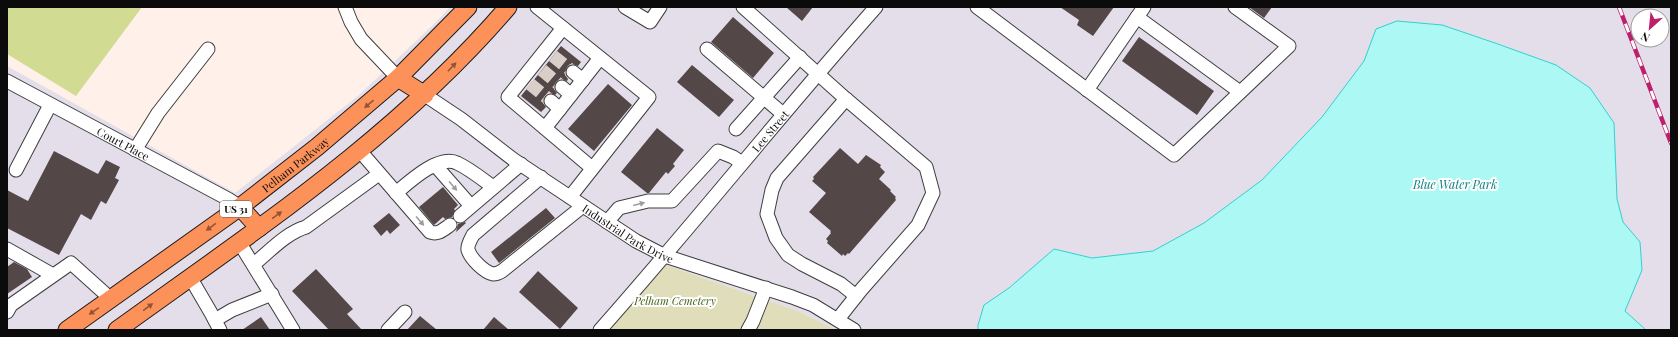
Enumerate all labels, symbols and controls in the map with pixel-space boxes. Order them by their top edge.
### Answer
north arrow [1630,8,1670,48]
text: N [1638,29,1652,46]
one-way arrow [447,62,457,72]
one-way arrow [363,99,374,108]
street label: Lee Street [748,107,792,154]
street label: Court Place [95,123,153,163]
street label: Pelham Parkway [258,133,332,195]
water label: Blue Water Park [1412,176,1497,192]
one-way arrow [448,180,457,191]
street label: Industrial Park Drive [580,200,676,266]
one-way arrow [633,200,645,206]
road number: US 31 [220,201,252,217]
one-way arrow [271,211,282,219]
one-way arrow [416,216,425,227]
one-way arrow [206,223,216,231]
park label: Pelham Cemetery [633,293,716,308]
one-way arrow [143,303,154,311]
one-way arrow [89,307,99,315]

